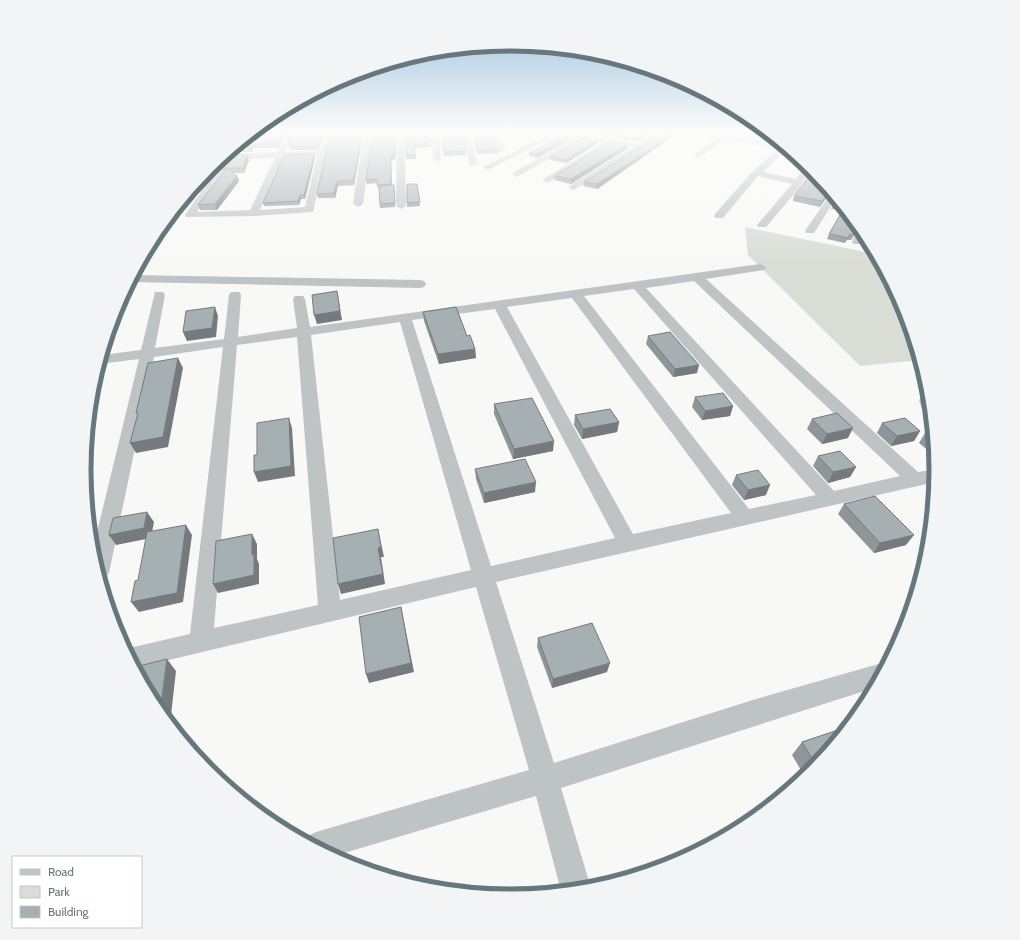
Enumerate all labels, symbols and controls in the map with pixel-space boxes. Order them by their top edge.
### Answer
legend [12,856,142,928]
text: Road [48,864,74,879]
text: Park [48,884,70,899]
text: Building [48,904,90,919]

